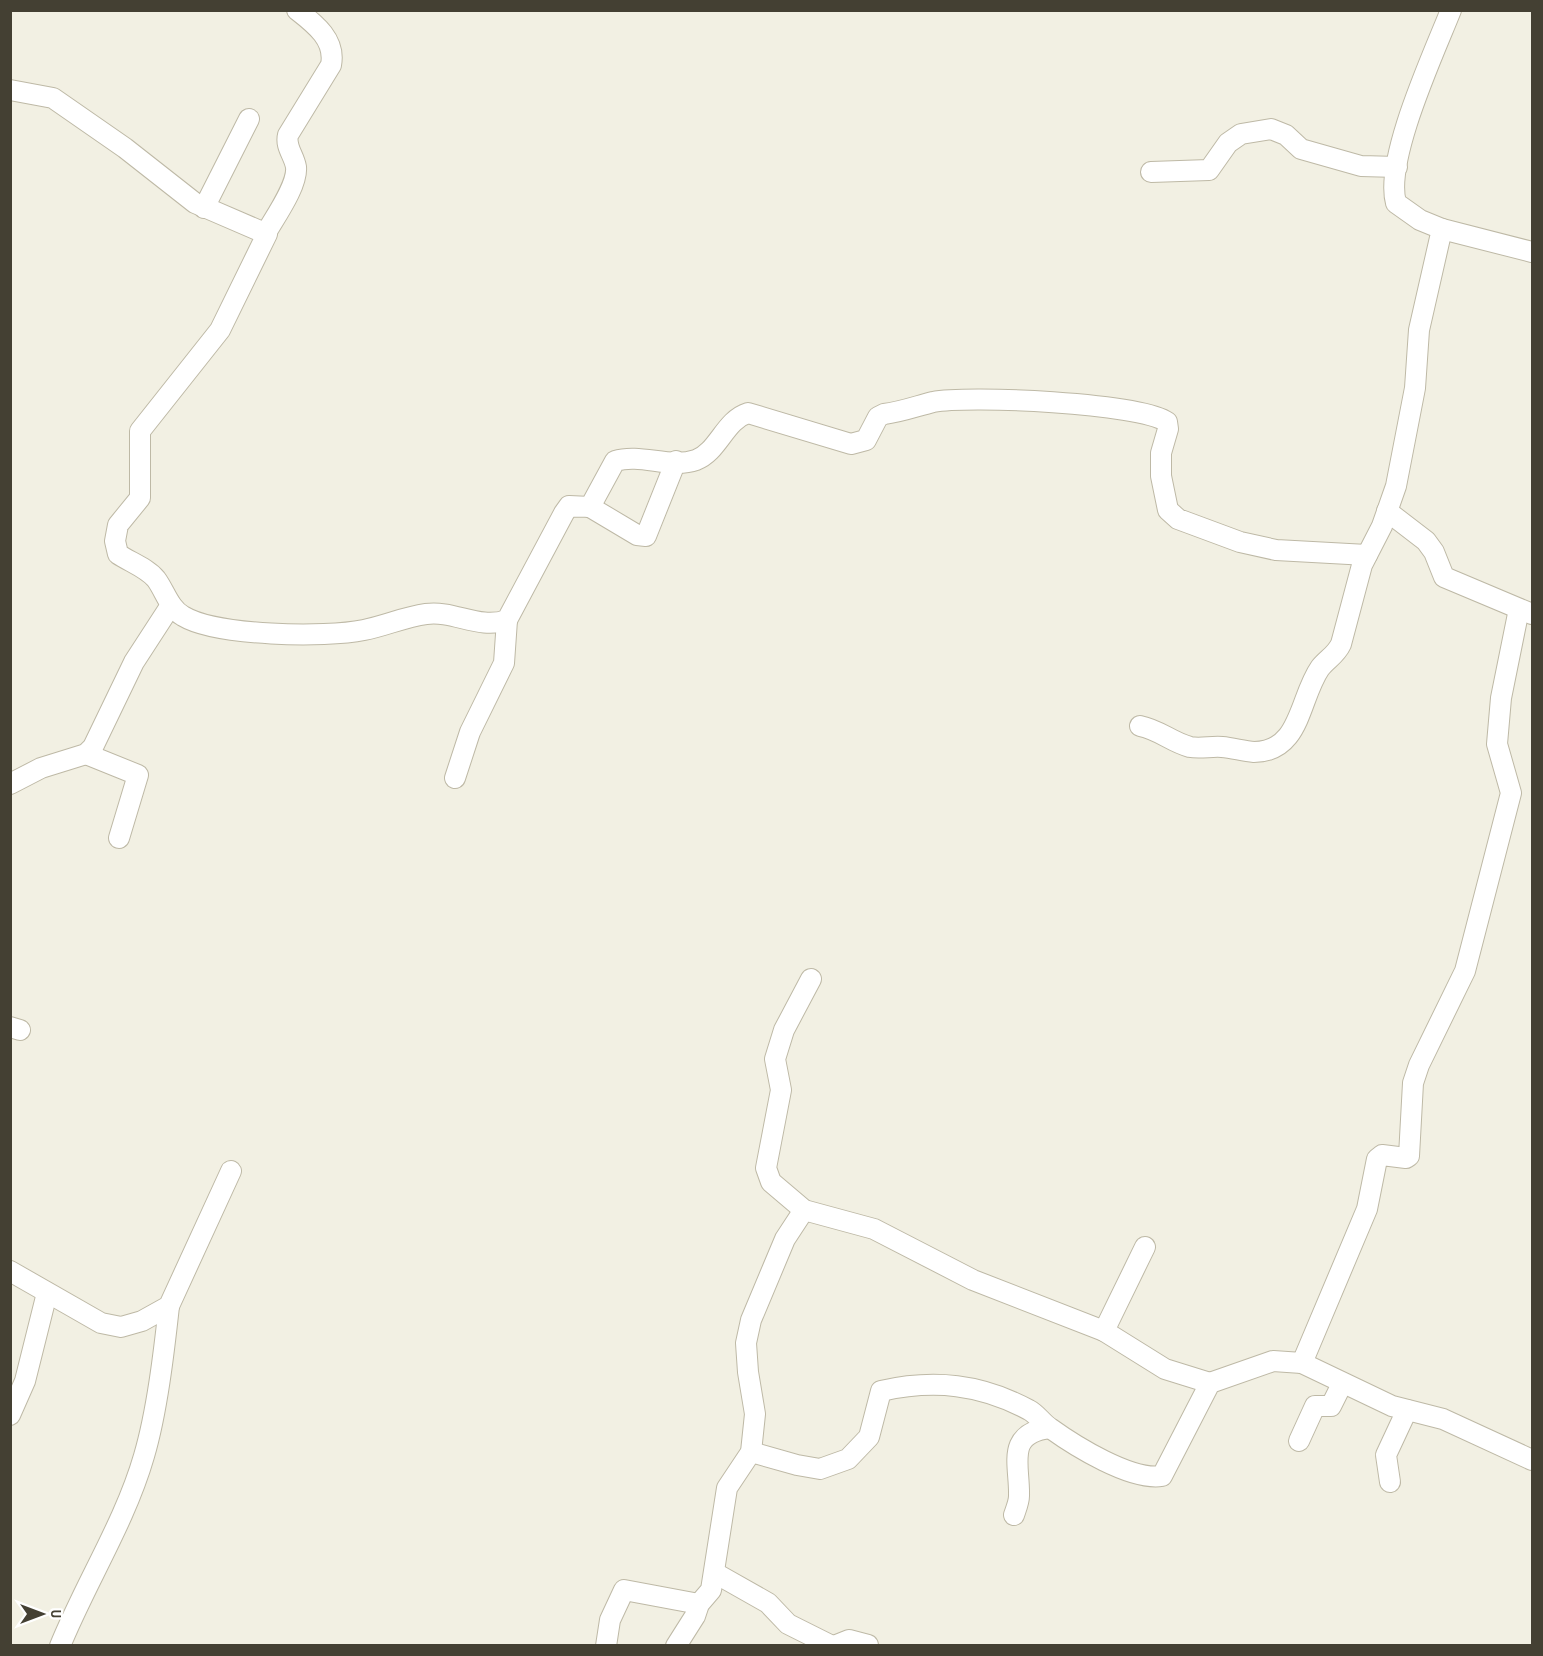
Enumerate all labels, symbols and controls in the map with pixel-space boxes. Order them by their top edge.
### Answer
north arrow [12,1584,72,1644]
text: U [46,1610,65,1618]

